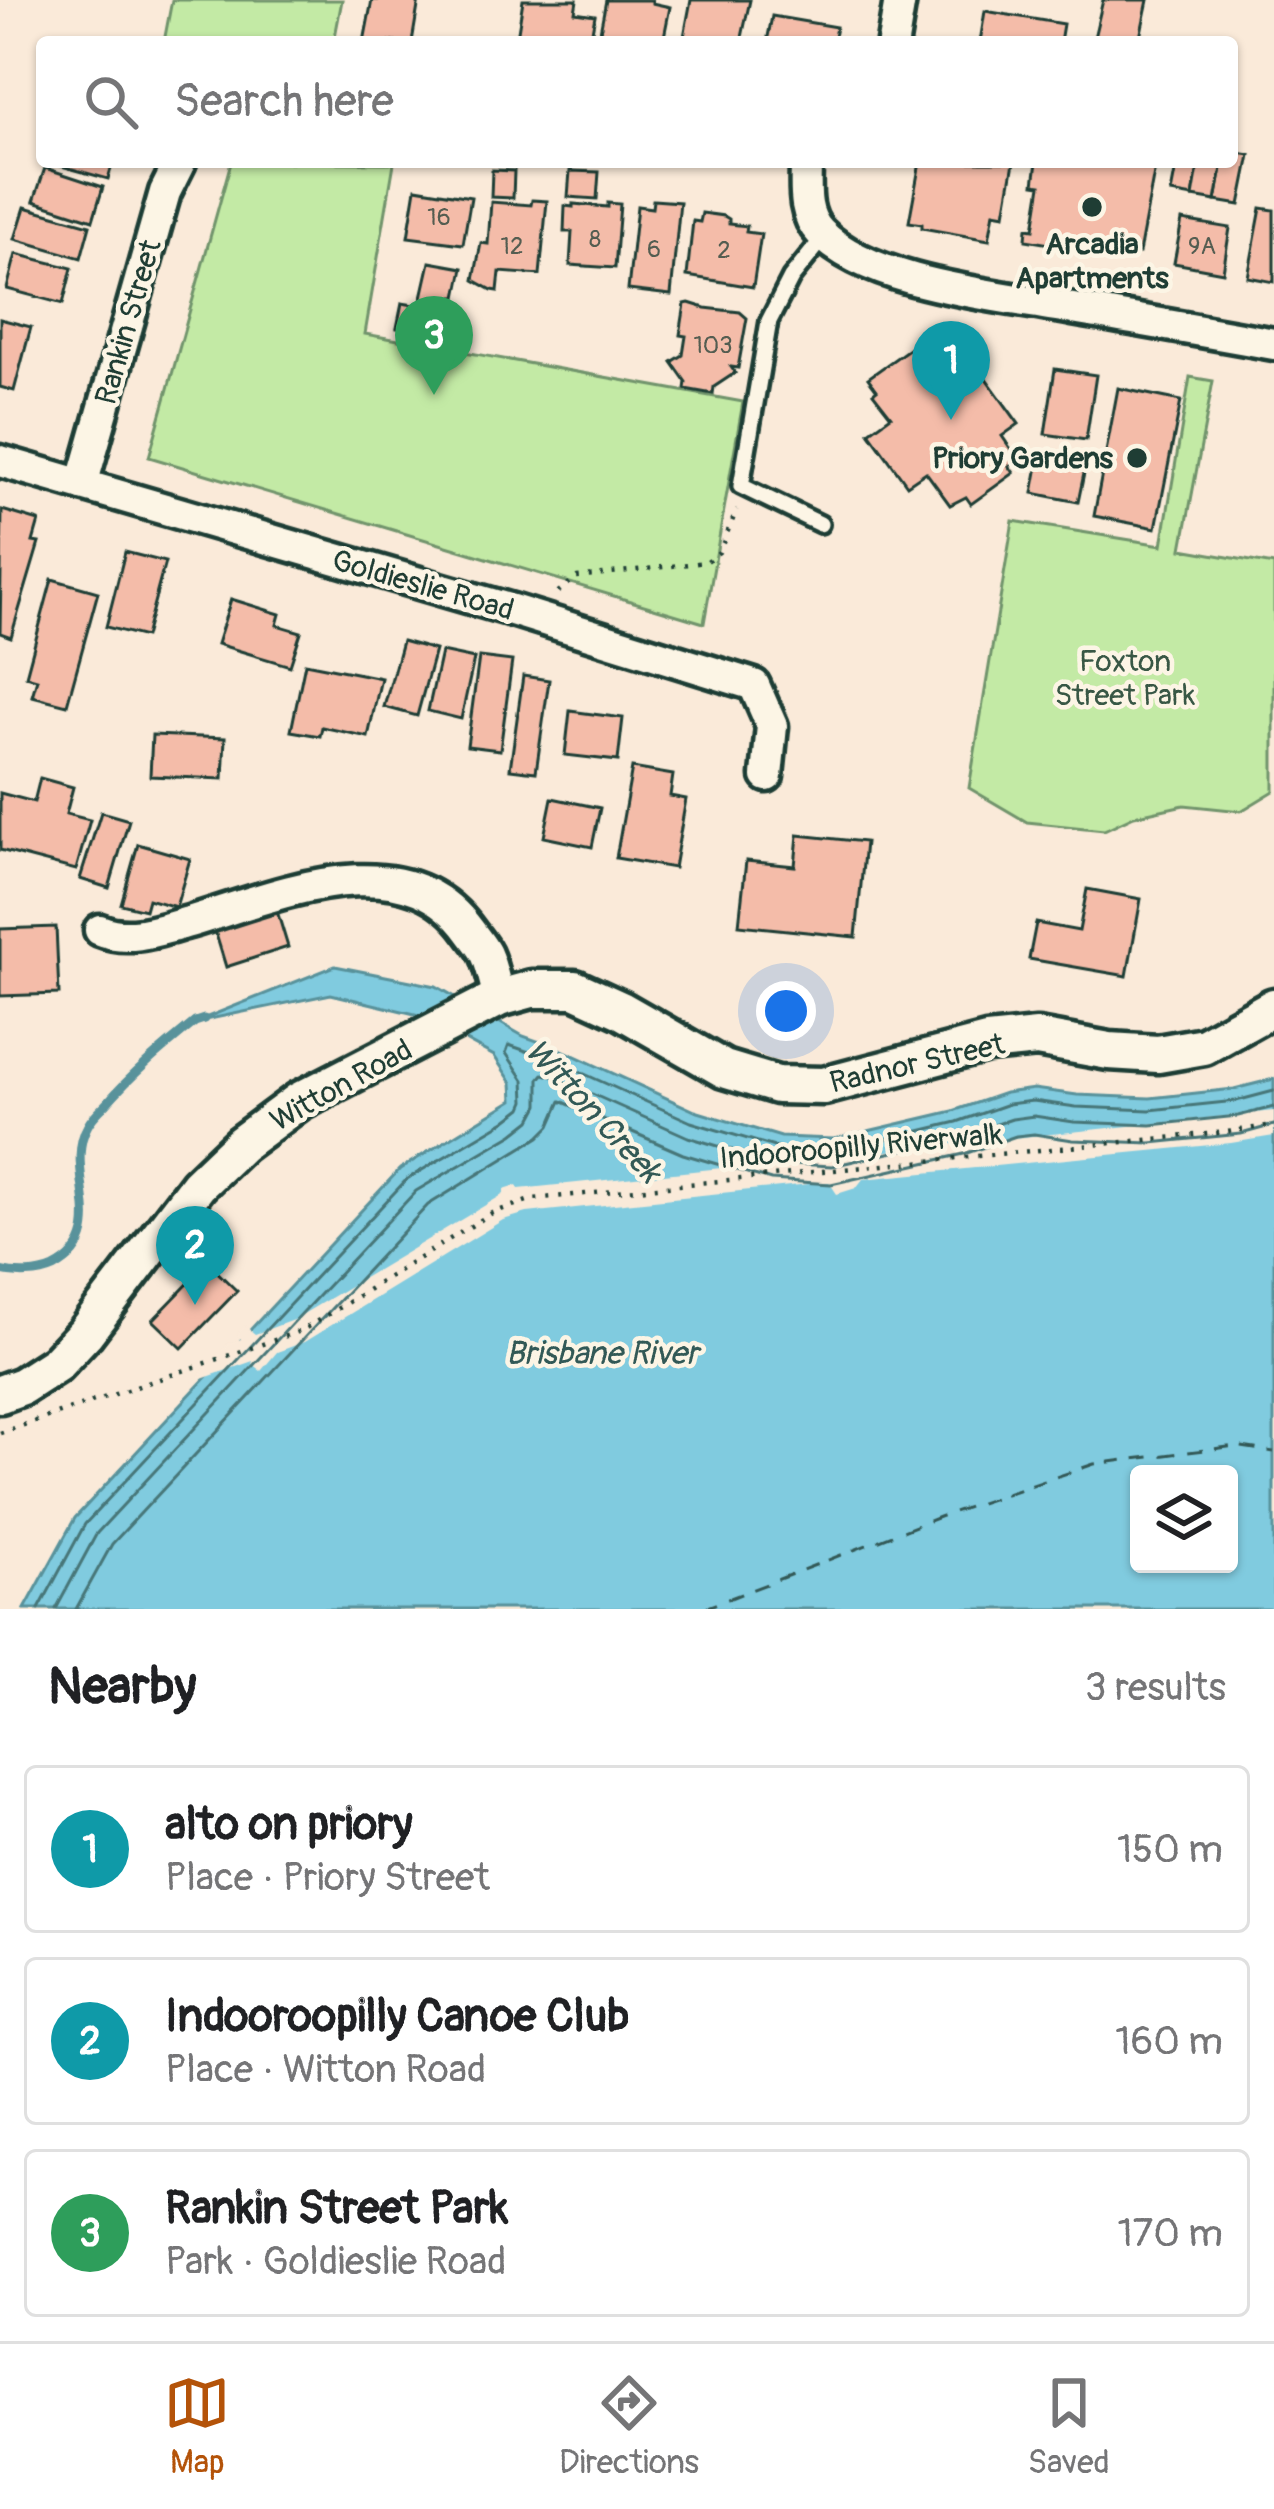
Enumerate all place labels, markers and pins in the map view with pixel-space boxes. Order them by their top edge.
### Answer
marker: Arcadia Apartments [1079,194,1105,220]
place label: Arcadia Apartments [1015,226,1169,297]
pin: 3 [395,296,473,395]
pin: 1 [912,321,990,420]
place label: Priory Gardens [932,440,1114,477]
marker: Priory Gardens [1124,445,1150,471]
pin: 2 [156,1206,234,1305]

